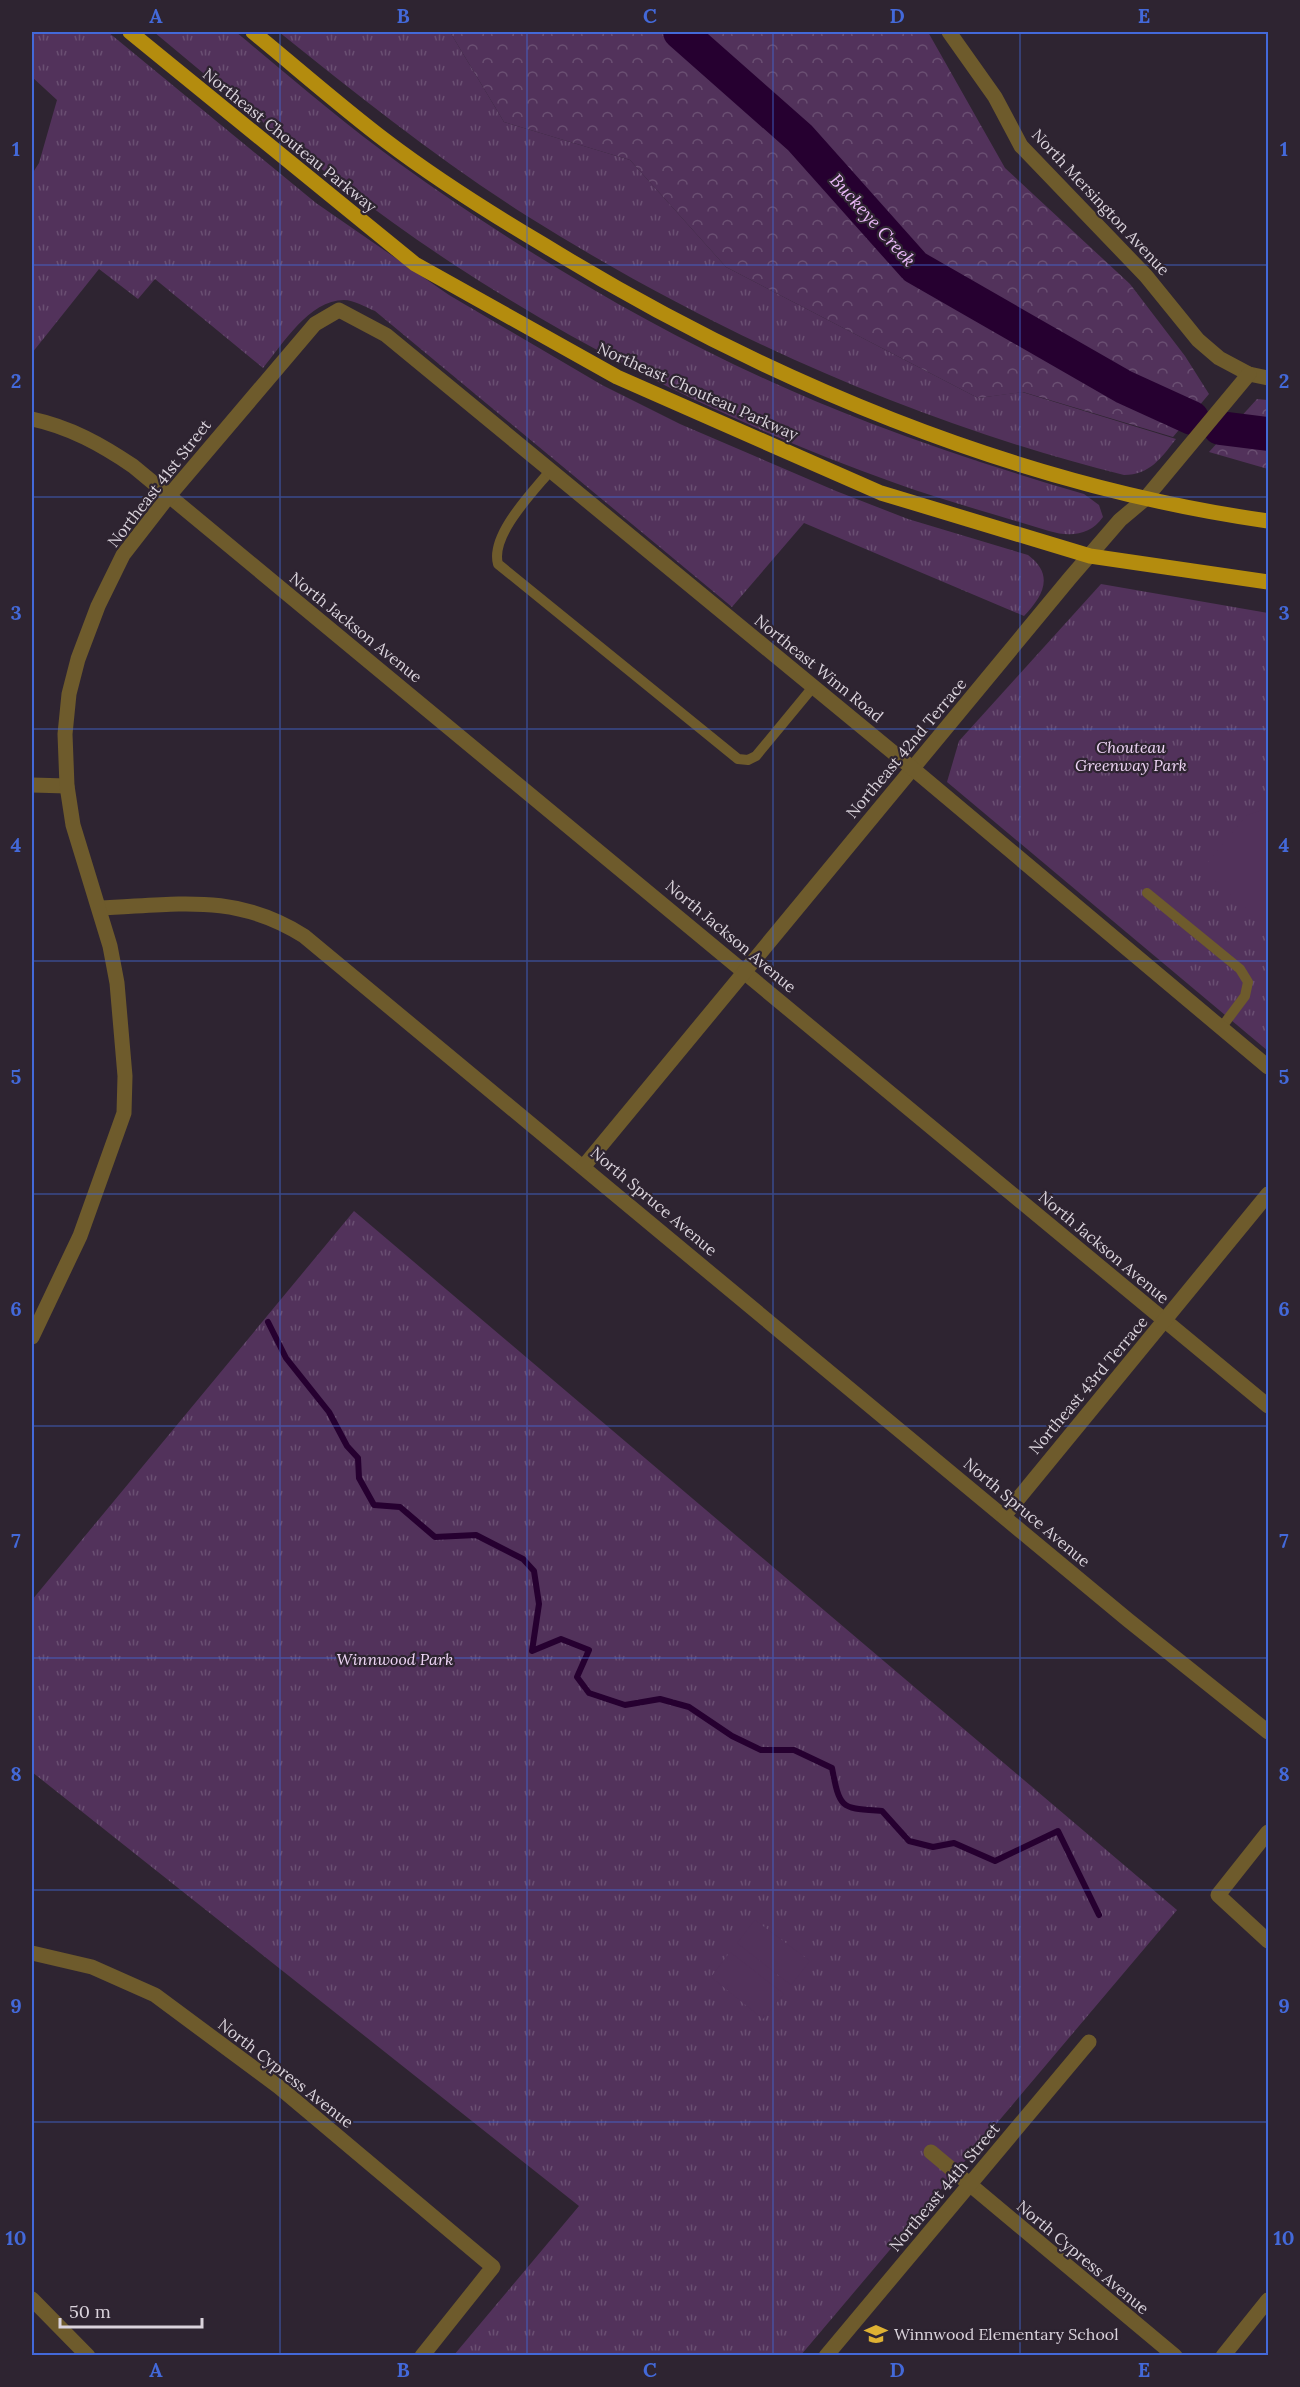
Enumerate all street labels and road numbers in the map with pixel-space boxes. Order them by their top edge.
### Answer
street label: Northeast Chouteau Parkway [199,64,381,217]
street label: North Mersington Avenue [1028,125,1174,280]
street label: Northeast Chouteau Parkway [594,338,802,445]
street label: Northeast 41st Street [103,415,216,551]
street label: North Jackson Avenue [286,567,426,687]
street label: Northeast Winn Road [751,610,888,726]
street label: Northeast 42nd Terrace [841,674,971,822]
street label: North Jackson Avenue [662,875,801,997]
street label: North Spruce Avenue [587,1142,722,1260]
street label: North Jackson Avenue [1035,1186,1174,1308]
street label: Northeast 43rd Terrace [1024,1312,1152,1458]
street label: North Spruce Avenue [960,1453,1095,1571]
street label: North Cypress Avenue [214,2014,358,2132]
street label: Northeast 44th Street [884,2118,1004,2255]
street label: North Cypress Avenue [1013,2196,1153,2318]

